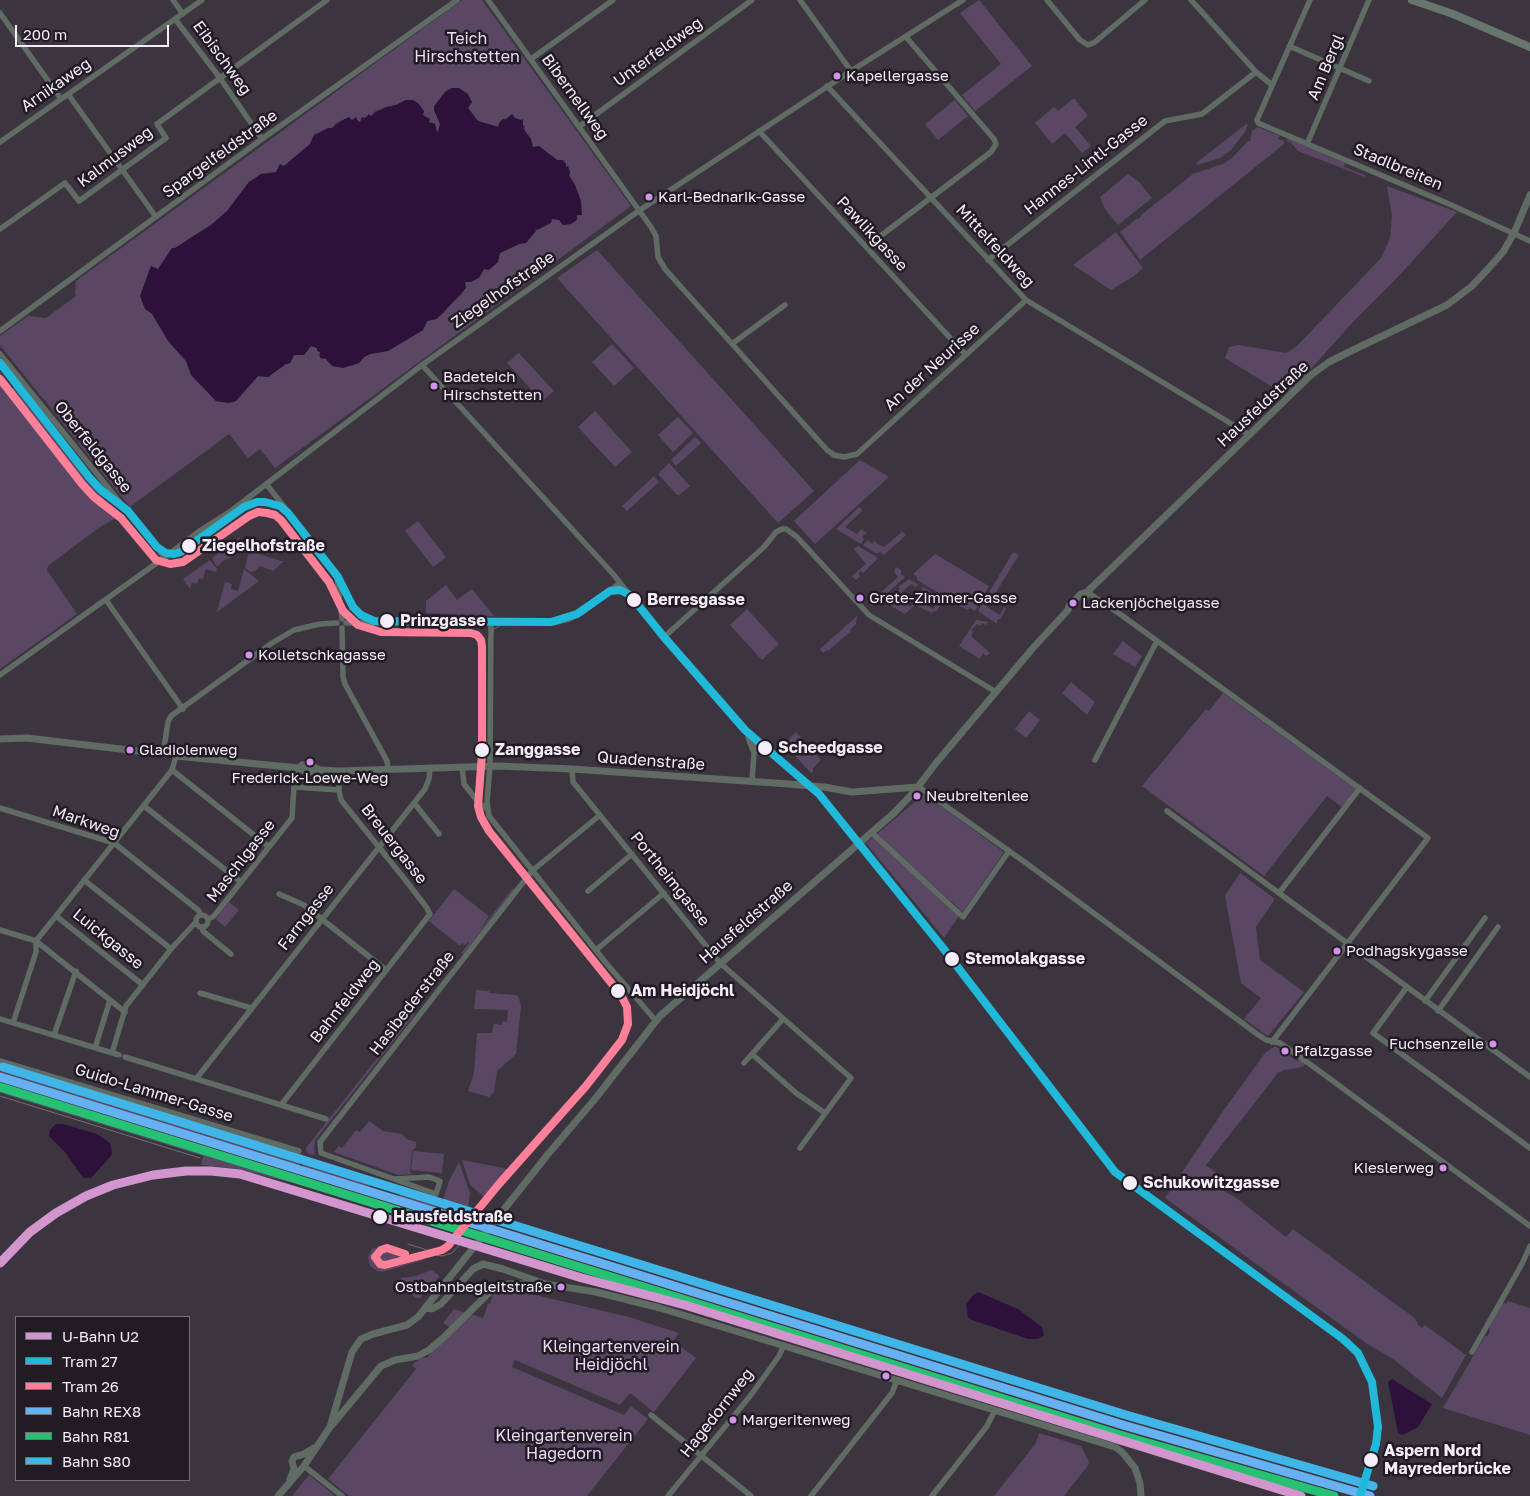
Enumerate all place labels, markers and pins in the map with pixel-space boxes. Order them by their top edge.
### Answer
place label: Kapellergasse [846,67,949,85]
marker: Kapellergasse [832,71,842,81]
place label: Karl-Bednarik-Gasse [658,188,805,206]
marker: Karl-Bednarik-Gasse [644,192,654,202]
place label: Badeteich Hirschstetten [443,368,542,403]
marker: Badeteich Hirschstetten [429,381,439,391]
place label: Ziegelhofstraße [202,536,325,556]
marker: Ziegelhofstraße [180,537,198,555]
place label: Grete-Zimmer-Gasse [869,589,1017,607]
place label: Berresgasse [647,590,745,610]
marker: Berresgasse [625,591,643,609]
marker: Grete-Zimmer-Gasse [855,593,865,603]
place label: Lackenjöchelgasse [1082,594,1220,612]
marker: Lackenjöchelgasse [1068,598,1078,608]
place label: Prinzgasse [400,611,486,631]
marker: Prinzgasse [378,612,396,630]
place label: Kolletschkagasse [258,646,386,664]
marker: Kolletschkagasse [244,650,254,660]
place label: Scheedgasse [778,738,883,758]
marker: Scheedgasse [756,739,774,757]
place label: Zanggasse [495,740,580,760]
place label: Gladiolenweg [139,741,237,759]
marker: Zanggasse [473,741,491,759]
marker: Gladiolenweg [125,745,135,755]
marker: Frederick-Loewe-Weg [305,757,315,767]
place label: Frederick-Loewe-Weg [232,769,388,787]
place label: Neubreitenlee [926,787,1029,805]
marker: Neubreitenlee [912,791,922,801]
place label: Podhagskygasse [1346,942,1468,960]
marker: Podhagskygasse [1332,946,1342,956]
place label: Stemolakgasse [965,949,1085,969]
marker: Stemolakgasse [943,950,961,968]
place label: Am Heidjöchl [631,981,734,1001]
marker: Am Heidjöchl [609,982,627,1000]
place label: Fuchsenzeile [1389,1035,1484,1053]
marker: Fuchsenzeile [1488,1039,1498,1049]
place label: Pfalzgasse [1294,1042,1373,1060]
marker: Pfalzgasse [1280,1046,1290,1056]
place label: Kieslerweg [1354,1159,1434,1177]
marker: Kieslerweg [1438,1163,1448,1173]
place label: Schukowitzgasse [1143,1173,1279,1193]
marker: Schukowitzgasse [1121,1174,1139,1192]
place label: Hausfeldstraße [393,1207,513,1227]
marker: Hausfeldstraße [371,1208,389,1226]
place label: Ostbahnbegleitstraße [395,1278,552,1296]
marker: Ostbahnbegleitstraße [556,1282,566,1292]
unlabelled marker [881,1371,891,1381]
place label: Margeritenweg [742,1411,851,1429]
marker: Margeritenweg [728,1415,738,1425]
place label: Aspern Nord Mayrederbrücke [1384,1441,1511,1479]
marker: Aspern Nord Mayrederbrücke [1362,1451,1380,1469]

